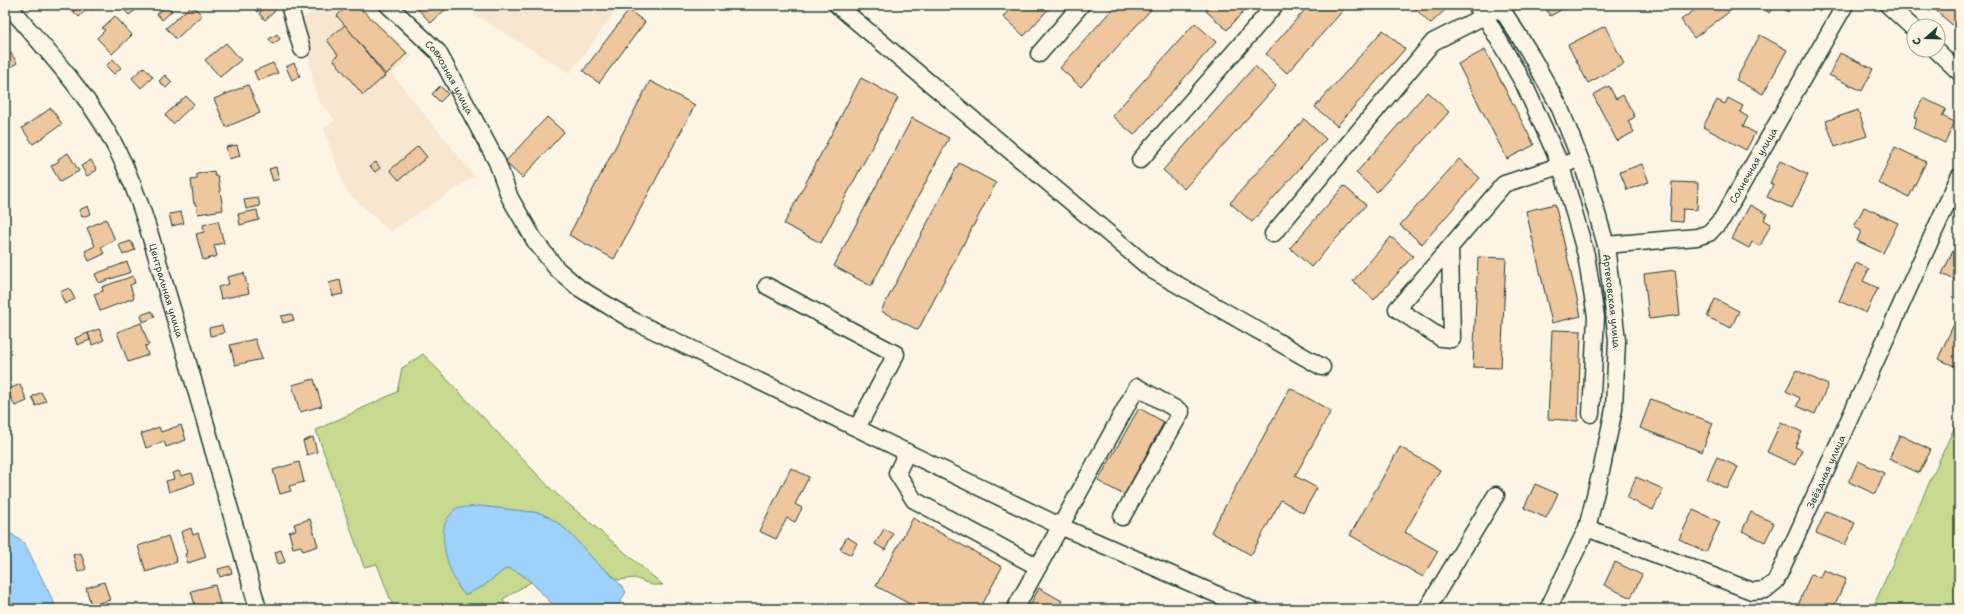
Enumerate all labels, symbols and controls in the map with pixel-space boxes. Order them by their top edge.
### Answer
north arrow [1906,18,1946,58]
text: С [1909,35,1925,47]
street label: Совхозная улица [423,37,477,117]
street label: Солнечная улица [1726,124,1780,206]
street label: Центральная улица [147,242,187,340]
street label: Артековская улица [1601,253,1624,349]
street label: Звёздная улица [1803,432,1848,510]

